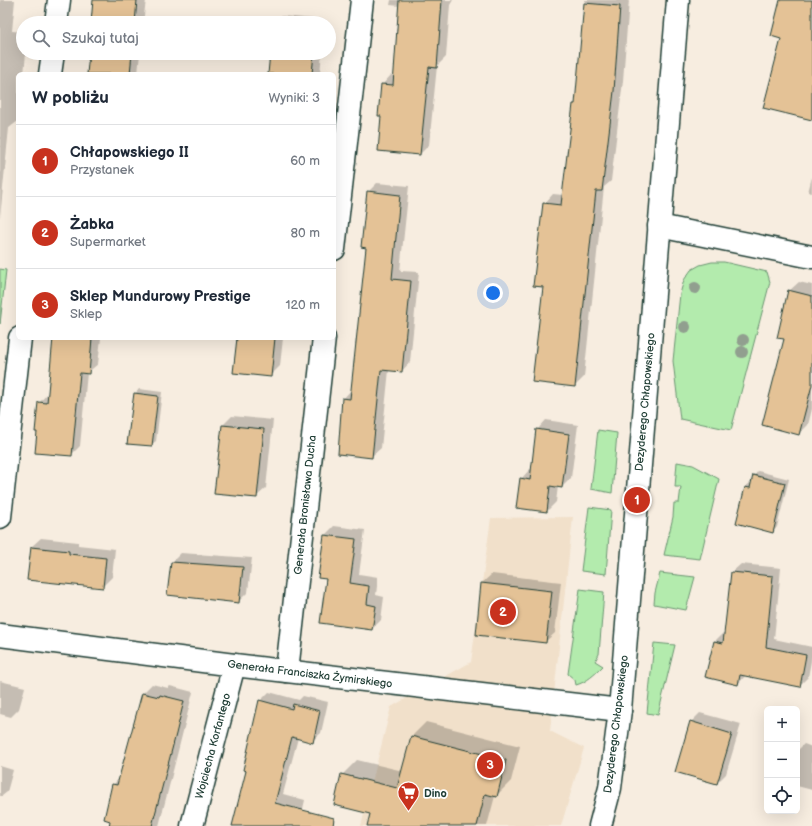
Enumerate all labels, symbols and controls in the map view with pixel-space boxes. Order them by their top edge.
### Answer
search box [16,16,336,60]
icon: search [30,27,52,49]
text: Szukaj tutaj [62,29,139,48]
text: W pobliżu [32,88,109,108]
text: Wyniki: 3 [268,90,320,106]
text: Chłapowskiego II [70,143,189,162]
text: 1 [42,153,48,169]
text: 60 m [290,153,320,169]
text: Przystanek [70,162,134,178]
text: Żabka [70,215,114,234]
text: 2 [41,225,49,241]
text: 80 m [291,225,320,241]
text: Supermarket [70,234,146,250]
your location [483,283,503,303]
text: Sklep Mundurowy Prestige [70,287,251,306]
text: 3 [41,297,49,313]
text: 120 m [285,297,320,313]
text: Sklep [70,306,102,322]
street label: Dezyderego Chłapowskiego [632,332,658,472]
street label: Generała Bronisława Ducha [291,435,319,575]
pin: 1 [624,485,650,515]
pin: 2 [490,597,516,627]
street label: Dezyderego Chłapowskiego [601,654,631,794]
street label: Generała Franciszka Żymirskiego [227,657,393,691]
street label: Wojciecha Korfantego [193,692,233,800]
map controls [764,706,800,814]
button: + [764,706,800,742]
button: − [764,742,800,778]
pin: 3 [477,750,503,780]
button: locate [764,778,800,814]
supermarket icon: Dino [396,780,422,813]
place label: Dino [424,787,447,800]

